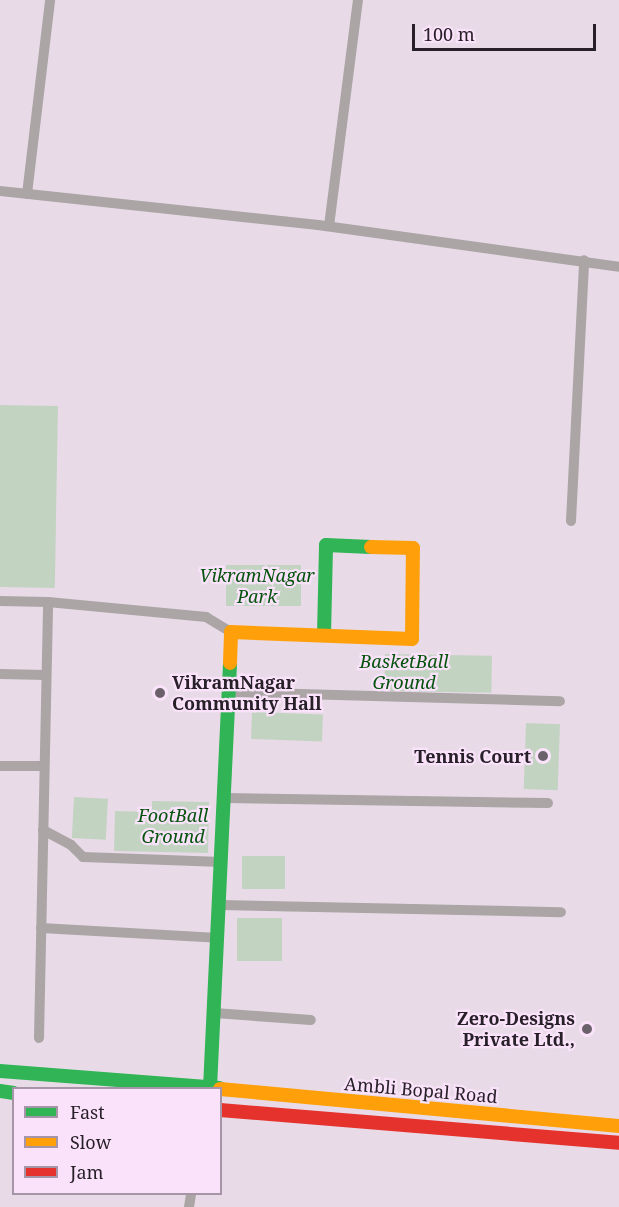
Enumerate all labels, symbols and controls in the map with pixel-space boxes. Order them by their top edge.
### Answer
scale bar [415,12,600,50]
text: 100 m [423,22,475,46]
park label: VikramNagar Park [199,565,315,608]
park label: BasketBall Ground [359,651,449,694]
place label: VikramNagar Community Hall [172,672,322,714]
marker: VikramNagar Community Hall [153,686,167,700]
place label: Tennis Court [414,745,531,767]
marker: Tennis Court [536,749,550,763]
park label: FootBall Ground [138,805,208,848]
place label: Zero-Designs Private Ltd., [457,1008,575,1050]
marker: Zero-Designs Private Ltd., [580,1022,594,1036]
street label: Ambli Bopal Road [343,1073,499,1107]
legend [12,1087,222,1195]
text: Fast [70,1100,105,1124]
text: Slow [70,1130,111,1154]
text: Jam [70,1160,104,1184]

